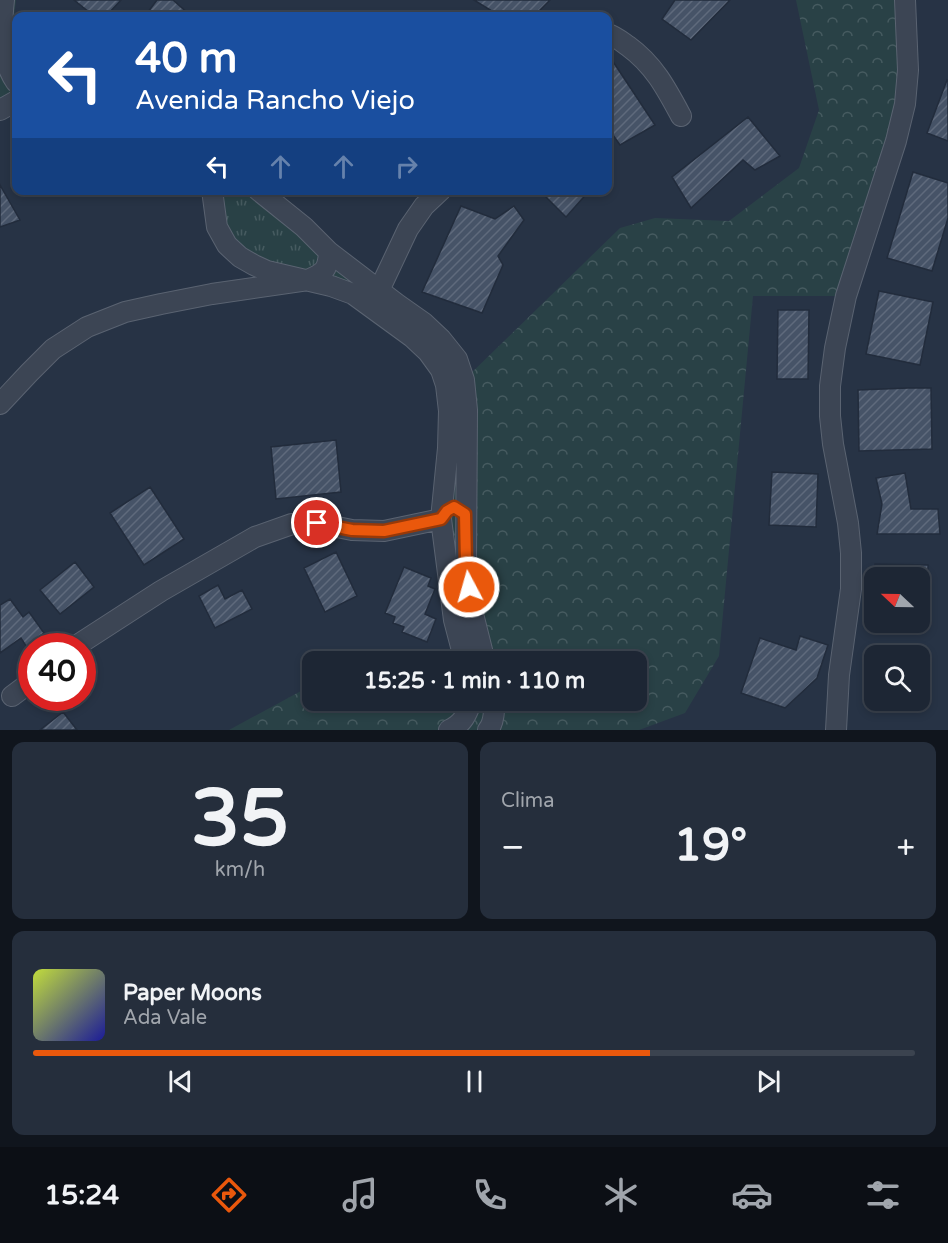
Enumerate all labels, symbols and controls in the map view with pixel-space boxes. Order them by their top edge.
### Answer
text: 40 m [135,33,237,84]
icon: left [36,36,114,114]
text: Avenida Rancho Viejo [135,84,415,117]
icon: left [201,150,234,183]
icon: ahead [264,150,297,183]
icon: ahead [327,150,360,183]
icon: right [390,150,423,183]
pin [291,497,342,548]
icon: arrive [300,506,333,539]
position arrow [437,555,501,619]
north arrow [864,567,930,633]
map controls [864,567,930,711]
speed limit sign: 40 [18,633,96,711]
button: search [864,645,930,711]
text: 15:25 · 1 min · 110 m [364,668,585,694]
text: 35 [191,772,289,866]
text: Clima [501,789,554,813]
text: 19° [674,819,747,873]
text: − [501,828,525,867]
text: + [896,828,915,867]
text: km/h [215,858,265,882]
text: Paper Moons [123,980,262,1006]
text: Ada Vale [123,1006,207,1030]
icon: previous [164,1065,197,1098]
icon: pause [458,1065,491,1098]
icon: next [752,1065,785,1098]
icon: directions [208,1174,250,1216]
icon: music [339,1174,381,1216]
icon: phone [469,1174,511,1216]
icon: climate [600,1174,642,1216]
icon: car [731,1174,773,1216]
icon: filters [862,1174,904,1216]
text: 15:24 [44,1179,119,1212]

